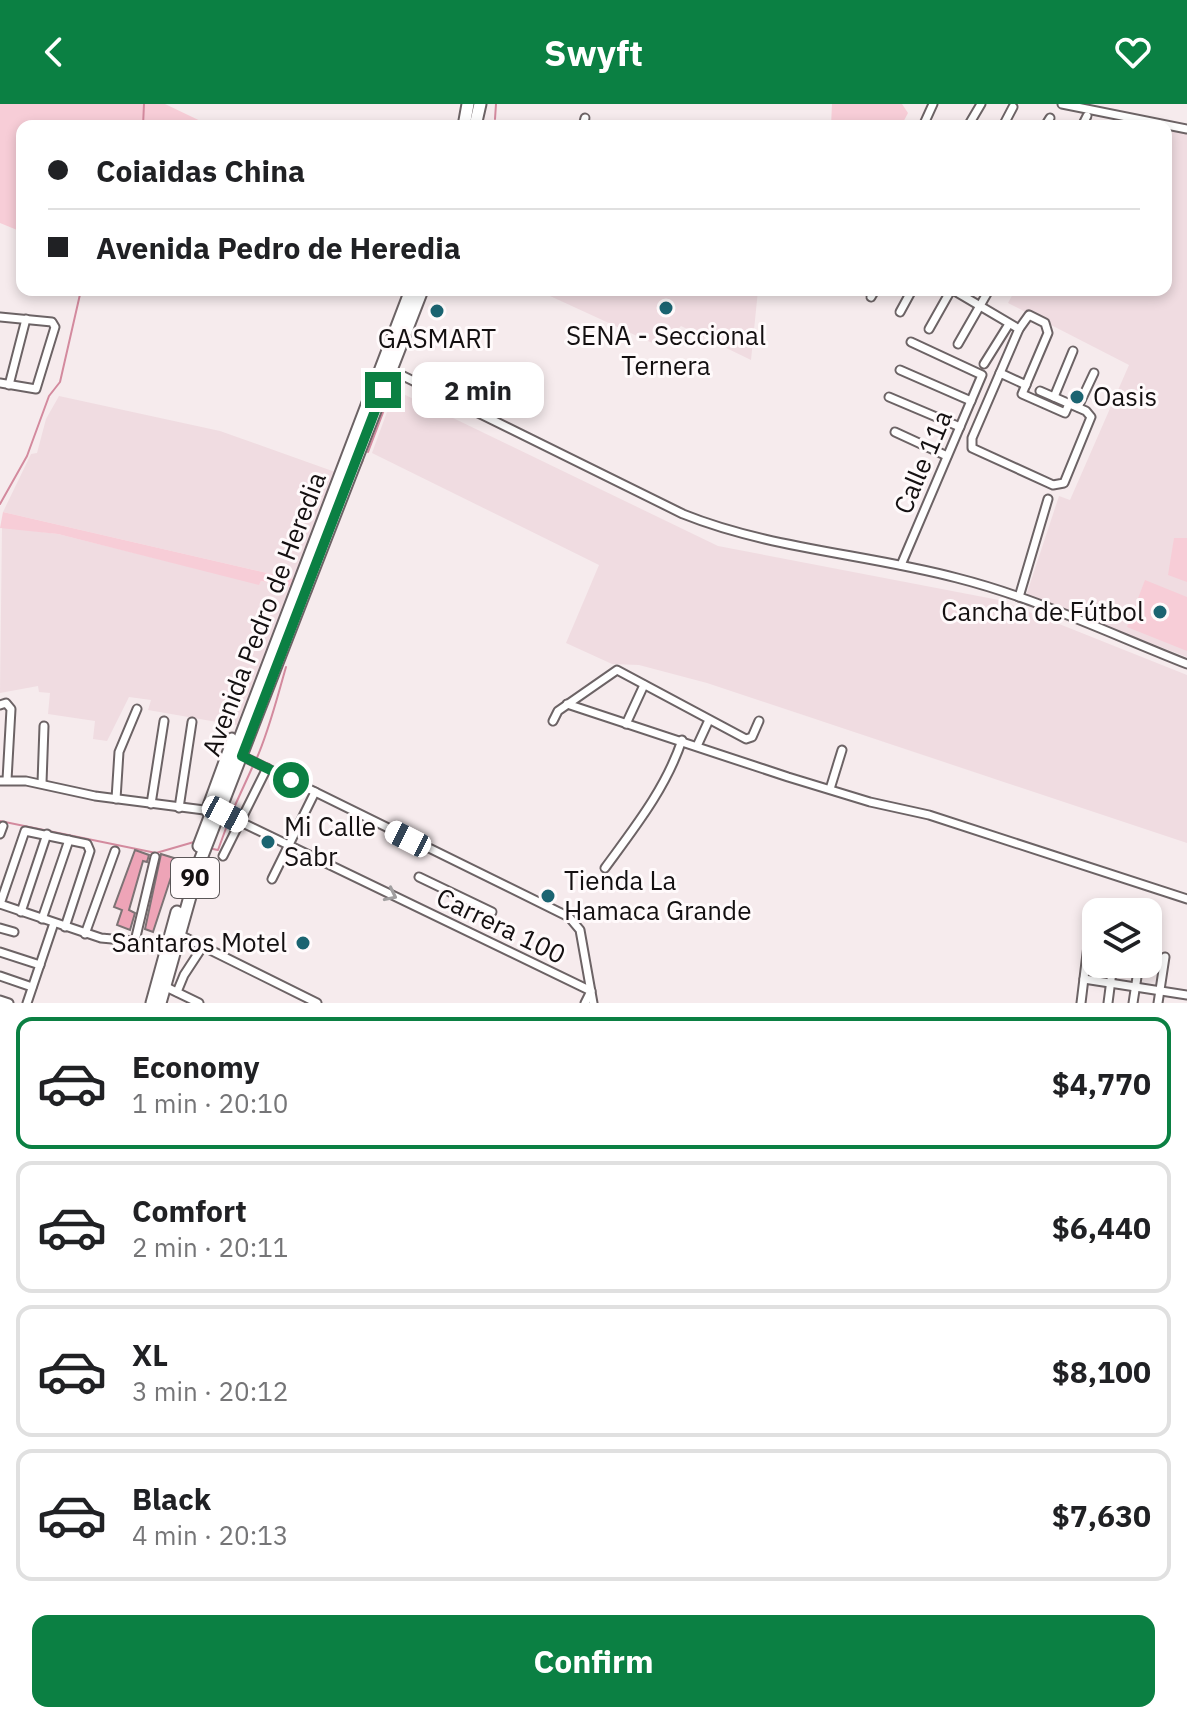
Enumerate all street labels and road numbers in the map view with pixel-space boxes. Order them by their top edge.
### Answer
street label: Calle 11a [885,404,959,519]
street label: Avenida Pedro de Heredia [193,467,333,760]
road number: 90 [171,858,219,898]
street label: Carrera 100 [431,879,572,971]

